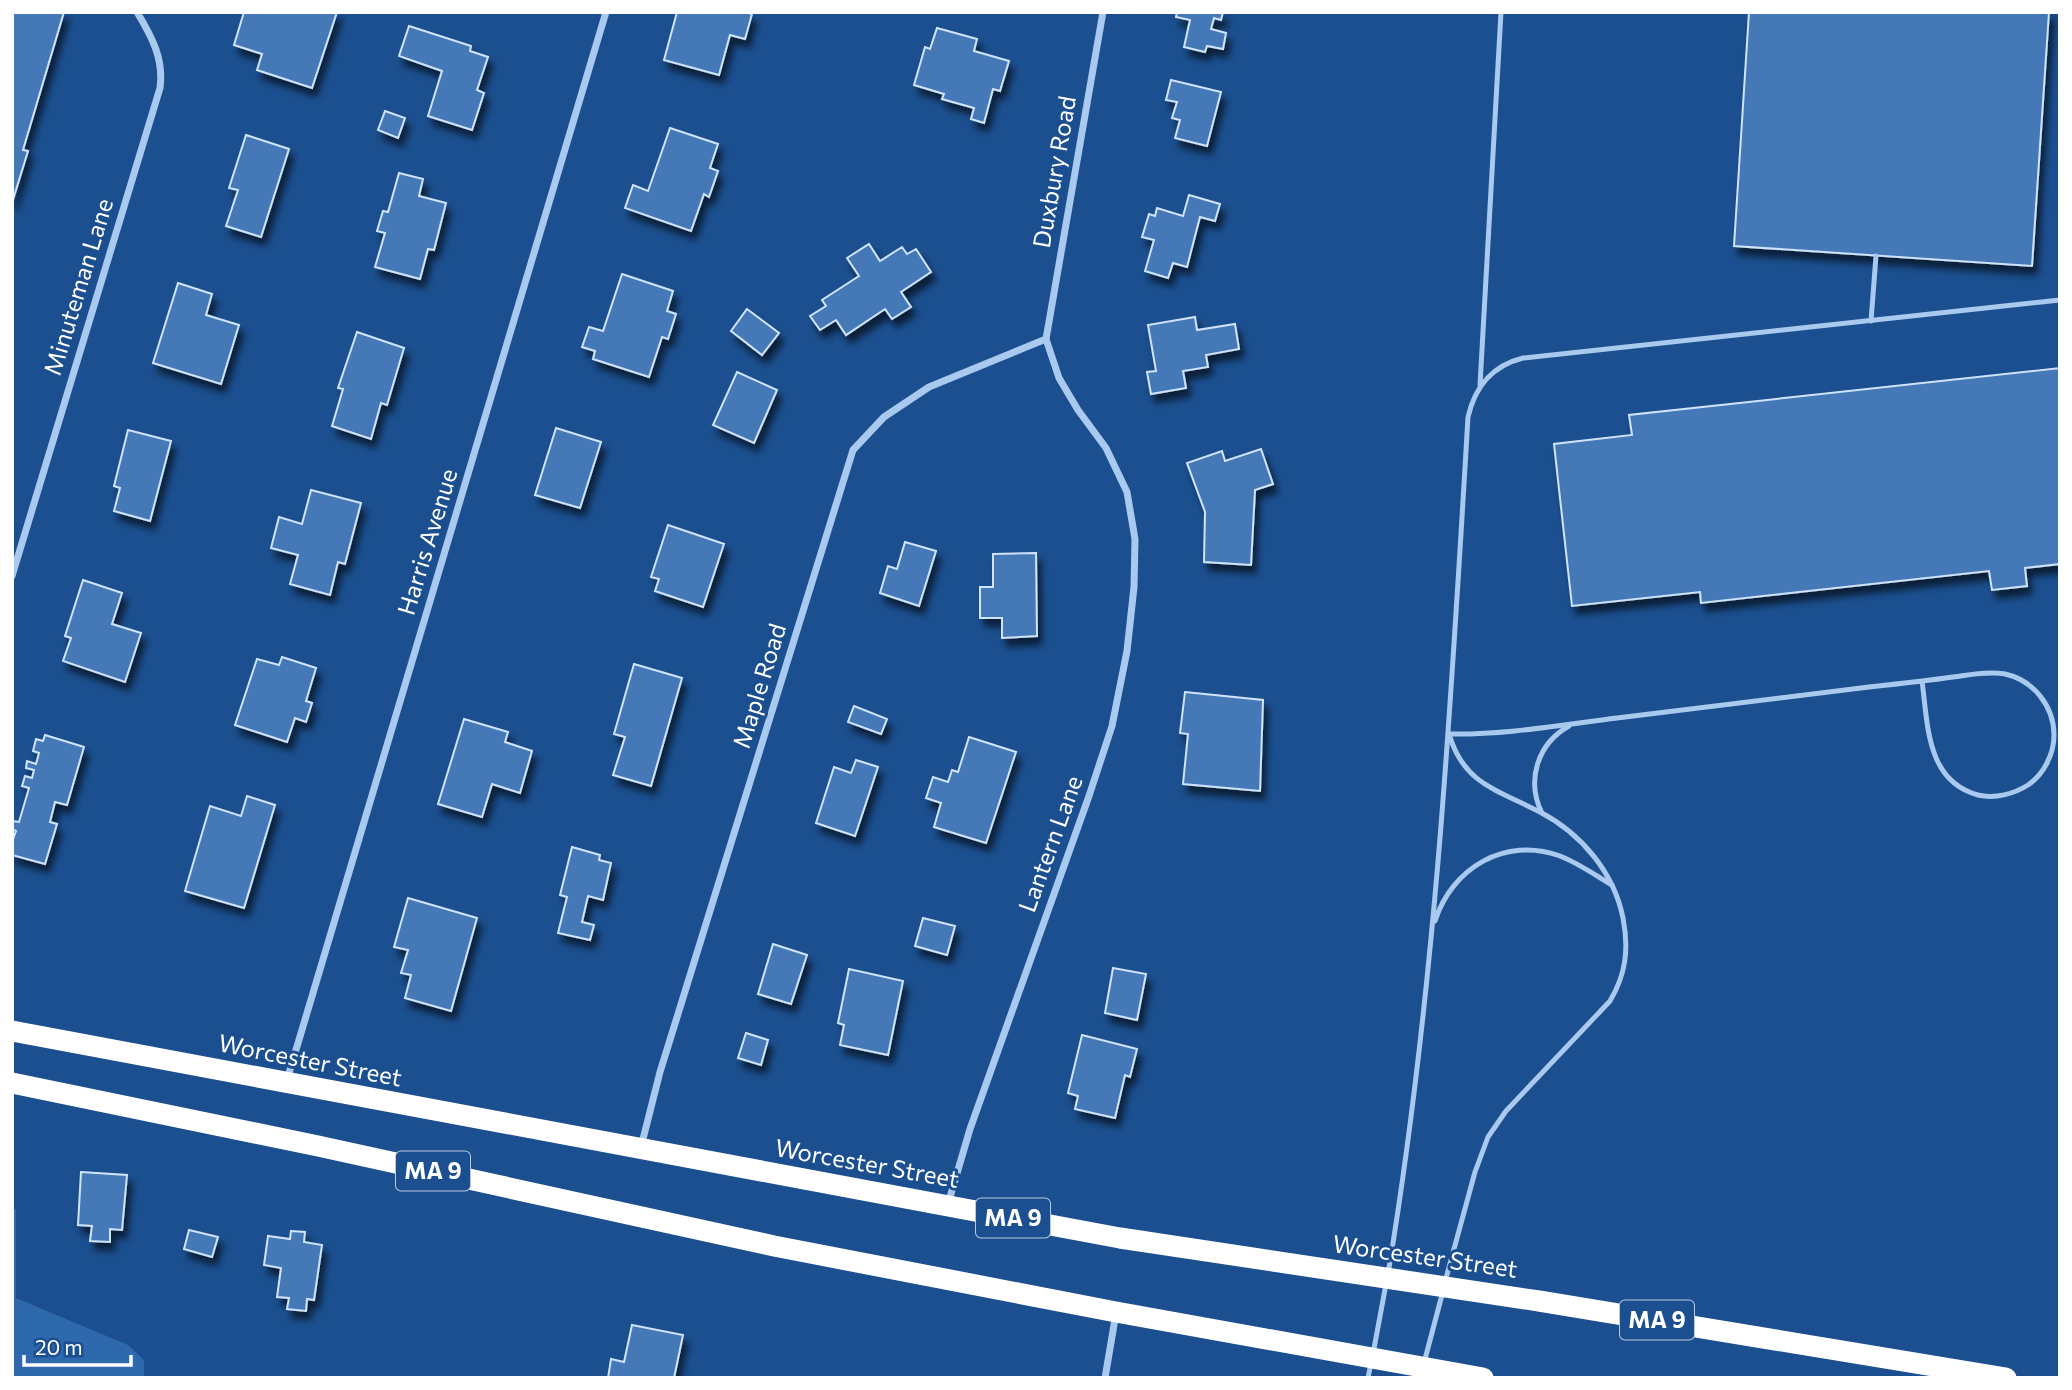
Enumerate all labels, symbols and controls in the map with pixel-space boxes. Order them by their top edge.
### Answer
street label: Duxbury Road [1026,93,1081,250]
street label: Minuteman Lane [37,195,118,378]
street label: Harris Avenue [391,465,463,618]
street label: Maple Road [726,620,791,751]
street label: Lantern Lane [1012,771,1088,916]
street label: Worcester Street [216,1028,405,1092]
street label: Worcester Street [773,1132,962,1193]
road number: MA 9 [396,1152,470,1190]
road number: MA 9 [976,1198,1050,1238]
street label: Worcester Street [1331,1228,1519,1283]
road number: MA 9 [1620,1301,1694,1340]
scale bar [24,1324,131,1368]
text: 20 m [35,1334,83,1359]

